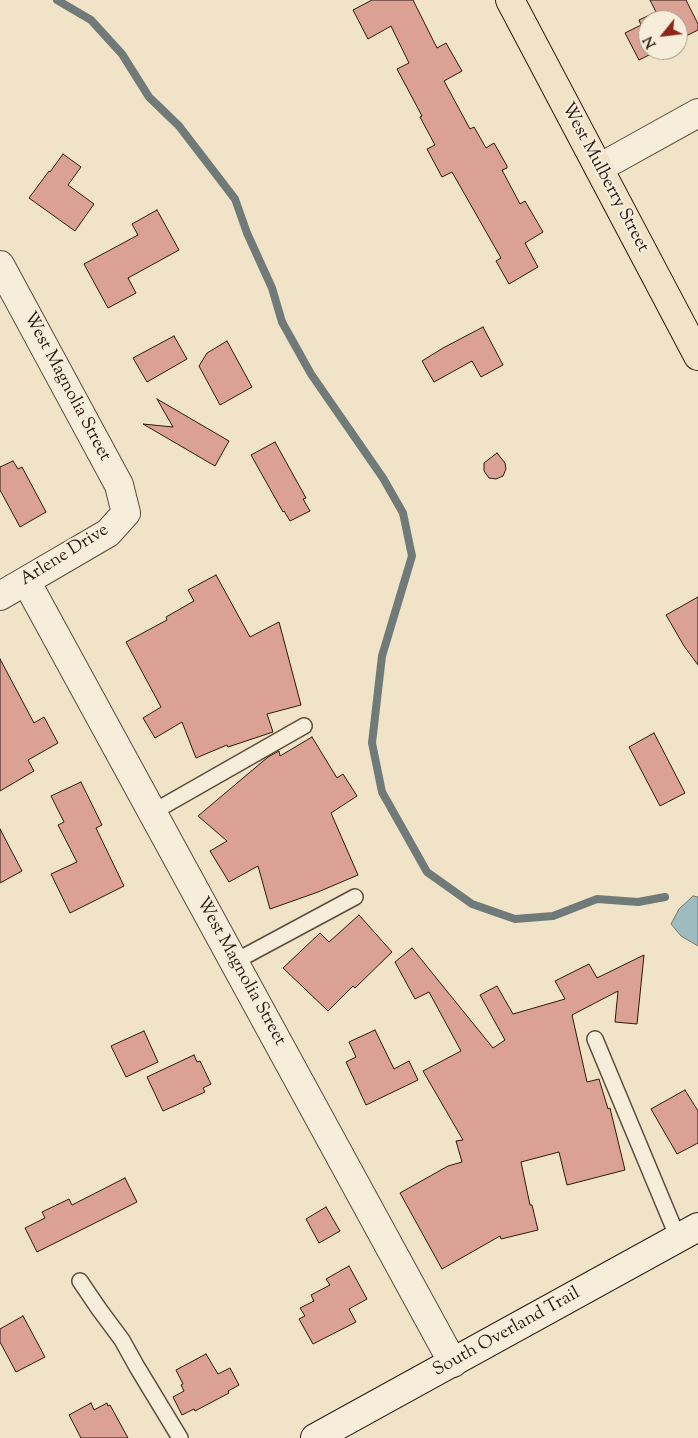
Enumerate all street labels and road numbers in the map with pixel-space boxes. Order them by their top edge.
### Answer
street label: West Mulberry Street [555,99,653,257]
street label: West Magnolia Street [17,309,115,465]
street label: Arlene Drive [17,520,113,592]
street label: West Magnolia Street [190,894,290,1050]
street label: South Overland Trail [430,1284,584,1382]

